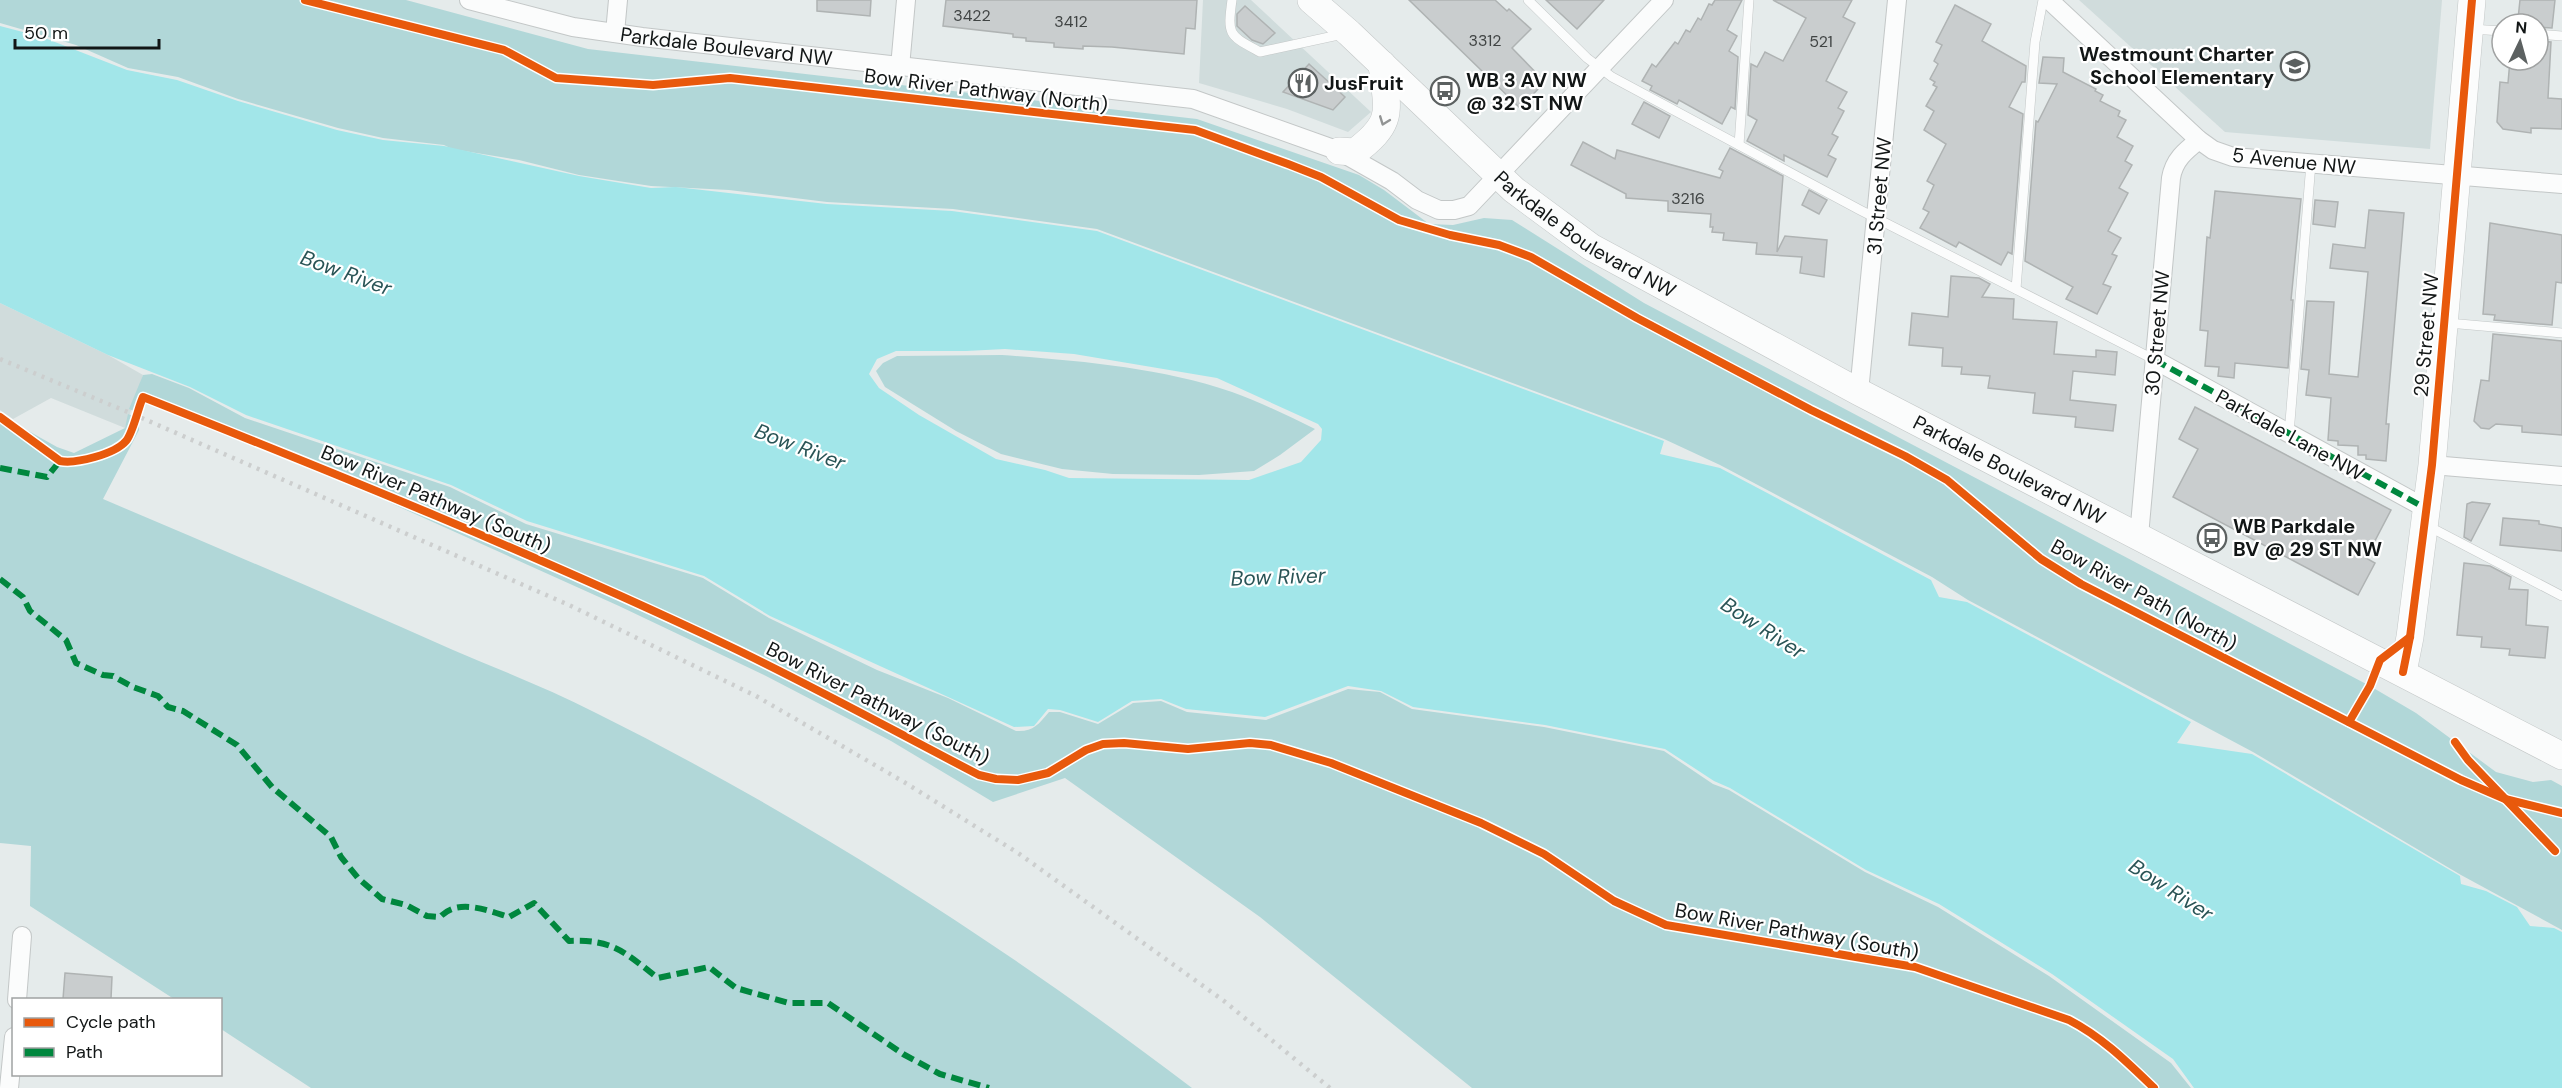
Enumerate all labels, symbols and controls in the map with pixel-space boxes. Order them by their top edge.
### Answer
house number: 3422 [953,5,991,26]
house number: 3412 [1054,11,1088,32]
scale bar [15,12,159,50]
north arrow [2490,12,2550,72]
text: N [2515,17,2528,39]
text: 50 m [24,21,68,45]
street label: Parkdale Boulevard NW [619,21,834,71]
house number: 3312 [1469,30,1501,51]
house number: 521 [1809,31,1833,52]
place label: Westmount Charter School Elementary [2079,41,2274,90]
school or university icon: Westmount Charter School Elementary [2279,50,2311,82]
street label: Bow River Pathway (North) [863,62,1109,118]
restaurant icon: JusFruit [1287,67,1319,99]
place label: WB 3 AV NW @ 32 ST NW [1466,67,1587,116]
place label: JusFruit [1324,70,1404,96]
bus stop icon: WB 3 AV NW @ 32 ST NW [1429,75,1461,107]
one-way arrow [1378,116,1391,126]
street label: 31 Street NW [1861,136,1897,256]
street label: 5 Avenue NW [2231,142,2357,180]
street label: Parkdale Boulevard NW [1489,165,1681,304]
house number: 3216 [1671,188,1705,209]
water label: Bow River [297,244,397,303]
street label: 30 Street NW [2139,269,2175,397]
street label: 29 Street NW [2408,272,2444,398]
street label: Parkdale Lane NW [2211,383,2369,487]
street label: Parkdale Boulevard NW [1909,409,2110,530]
water label: Bow River [751,417,850,478]
street label: Bow River Pathway (South) [317,439,555,559]
place label: WB Parkdale BV @ 29 ST NW [2233,513,2382,562]
bus stop icon: WB Parkdale BV @ 29 ST NW [2196,522,2228,554]
street label: Bow River Path (North) [2046,533,2242,657]
water label: Bow River [1230,561,1327,593]
water label: Bow River [1716,590,1811,666]
street label: Bow River Pathway (South) [762,635,994,771]
water label: Bow River [2124,852,2219,928]
street label: Bow River Pathway (South) [1673,897,1921,965]
legend [12,998,222,1076]
text: Cycle path [66,1010,156,1034]
text: Path [66,1040,103,1064]

